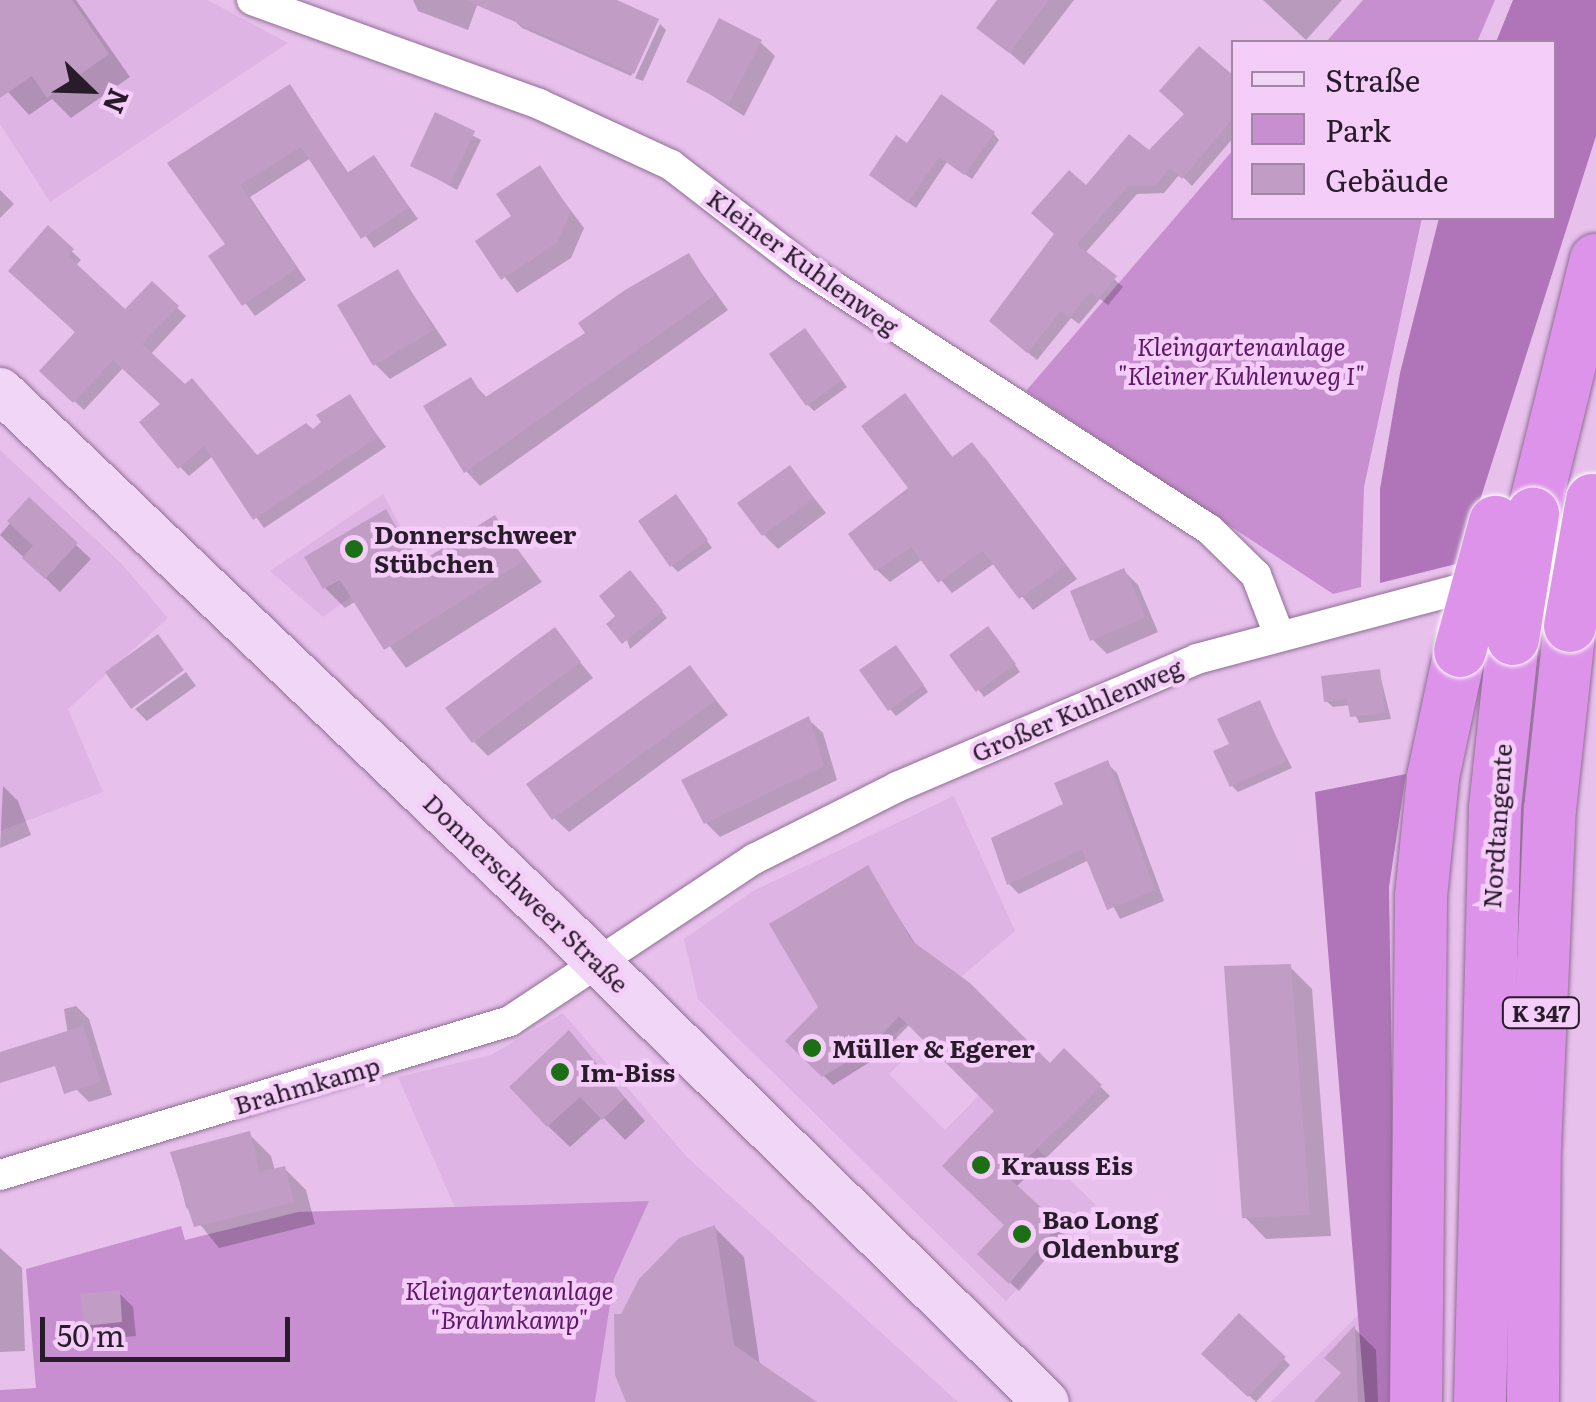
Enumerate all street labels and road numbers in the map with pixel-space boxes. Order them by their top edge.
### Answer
street label: Kleiner Kuhlenweg [702,183,904,341]
street label: Großer Kuhlenweg [967,652,1187,768]
street label: Nordtangente [1476,743,1518,909]
street label: Donnerschweer Straße [417,787,635,999]
road number: K 347 [1501,996,1581,1030]
street label: Brahmkamp [231,1050,383,1120]

